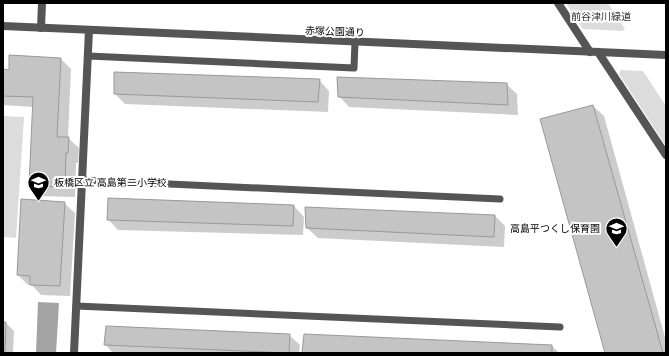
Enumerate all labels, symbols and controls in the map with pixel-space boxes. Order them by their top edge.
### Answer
park label: 前谷津川緑道 [571,10,631,23]
street label: 赤塚公園通り [305,24,365,39]
school or university icon: 板橋区立 高島第二小学校 [25,169,51,202]
place label: 板橋区立 高島第二小学校 [54,176,167,189]
school or university icon: 高島平つくし保育園 [603,215,629,248]
place label: 高島平つくし保育園 [510,222,600,235]

